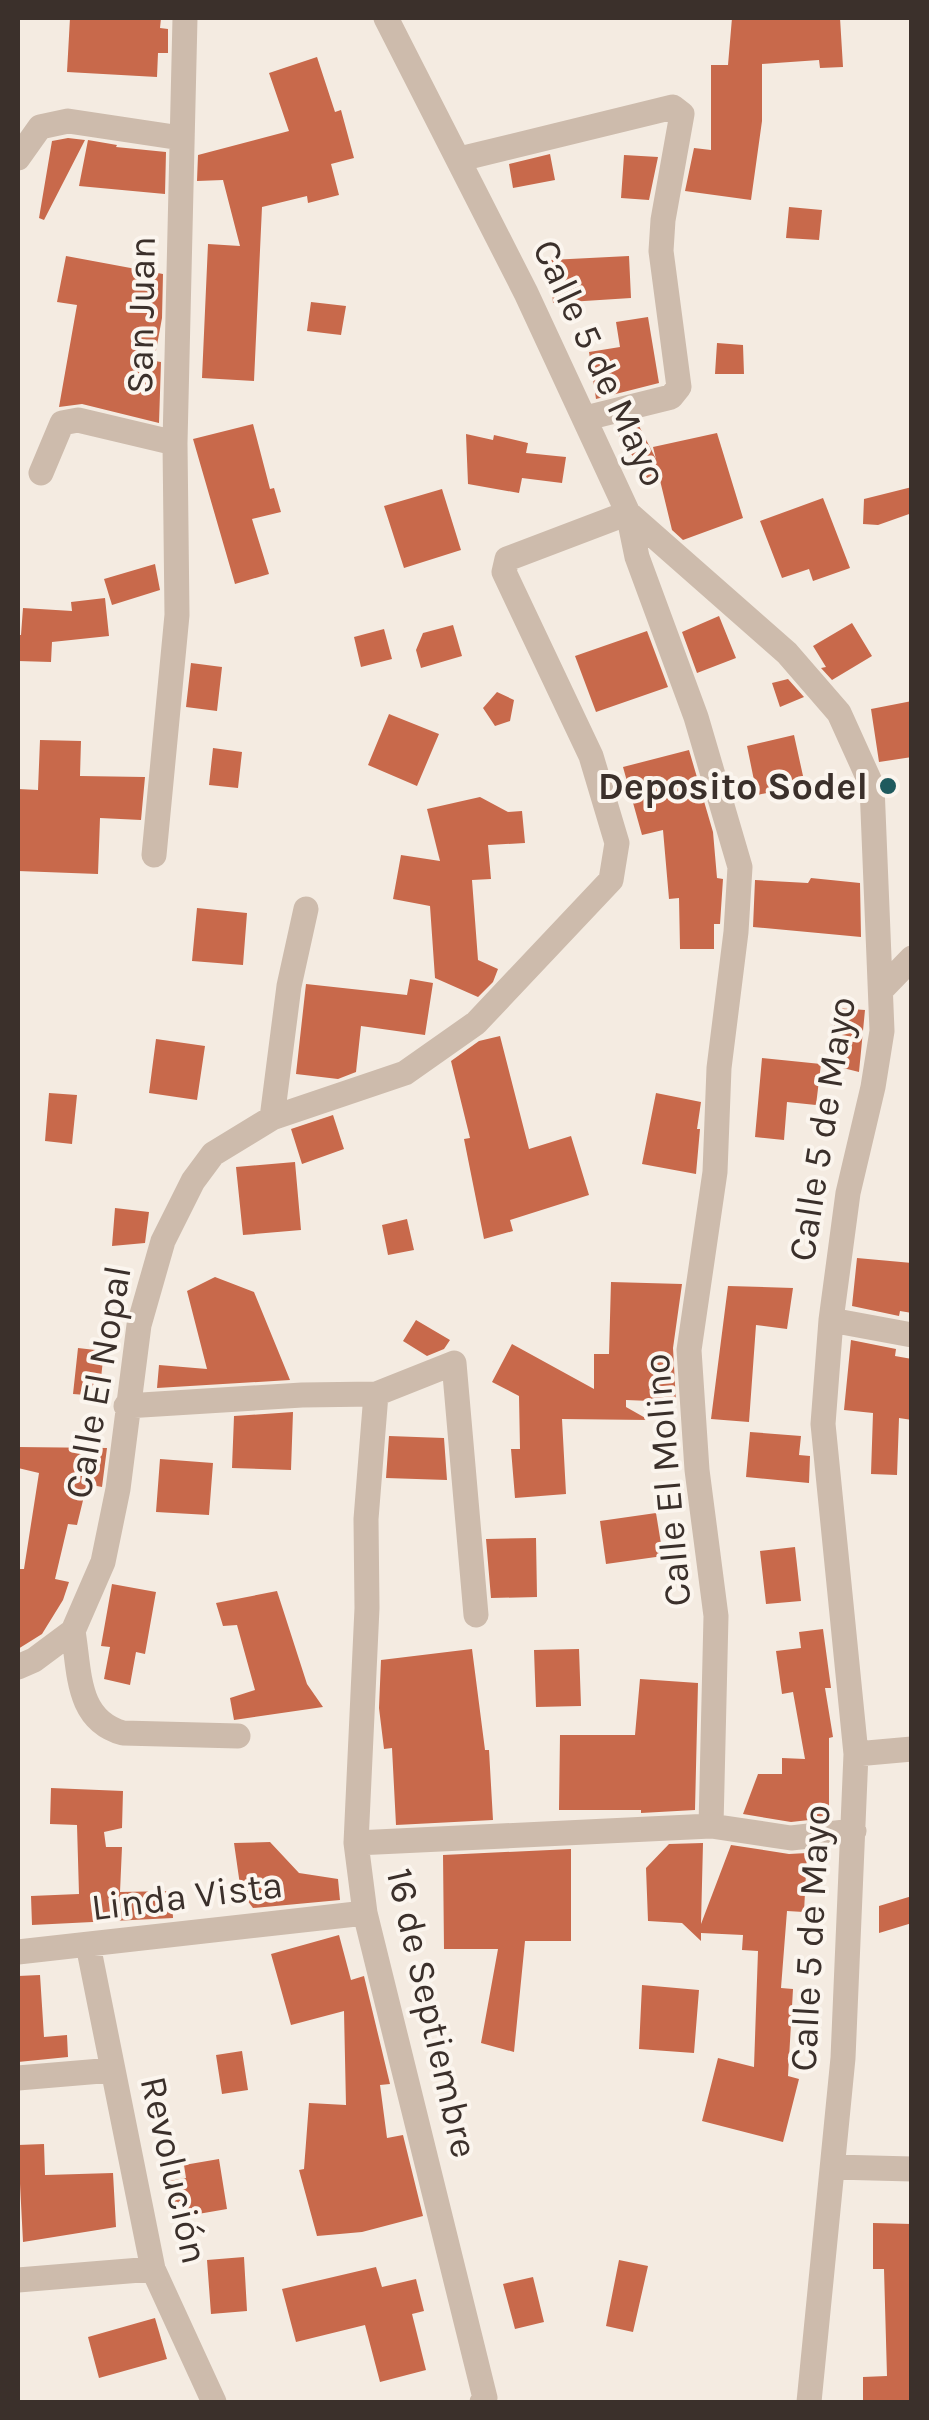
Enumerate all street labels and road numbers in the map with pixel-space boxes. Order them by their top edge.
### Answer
street label: Calle 5 de Mayo [523,232,677,494]
street label: San Juan [117,236,165,394]
street label: Calle 5 de Mayo [779,994,865,1264]
street label: Calle El Nopal [55,1262,141,1502]
street label: Calle El Molino [634,1352,700,1608]
street label: Calle 5 de Mayo [781,1803,839,2073]
street label: Linda Vista [89,1862,285,1930]
street label: 16 de Septiembre [377,1864,487,2162]
street label: Revolución [131,2072,217,2268]

